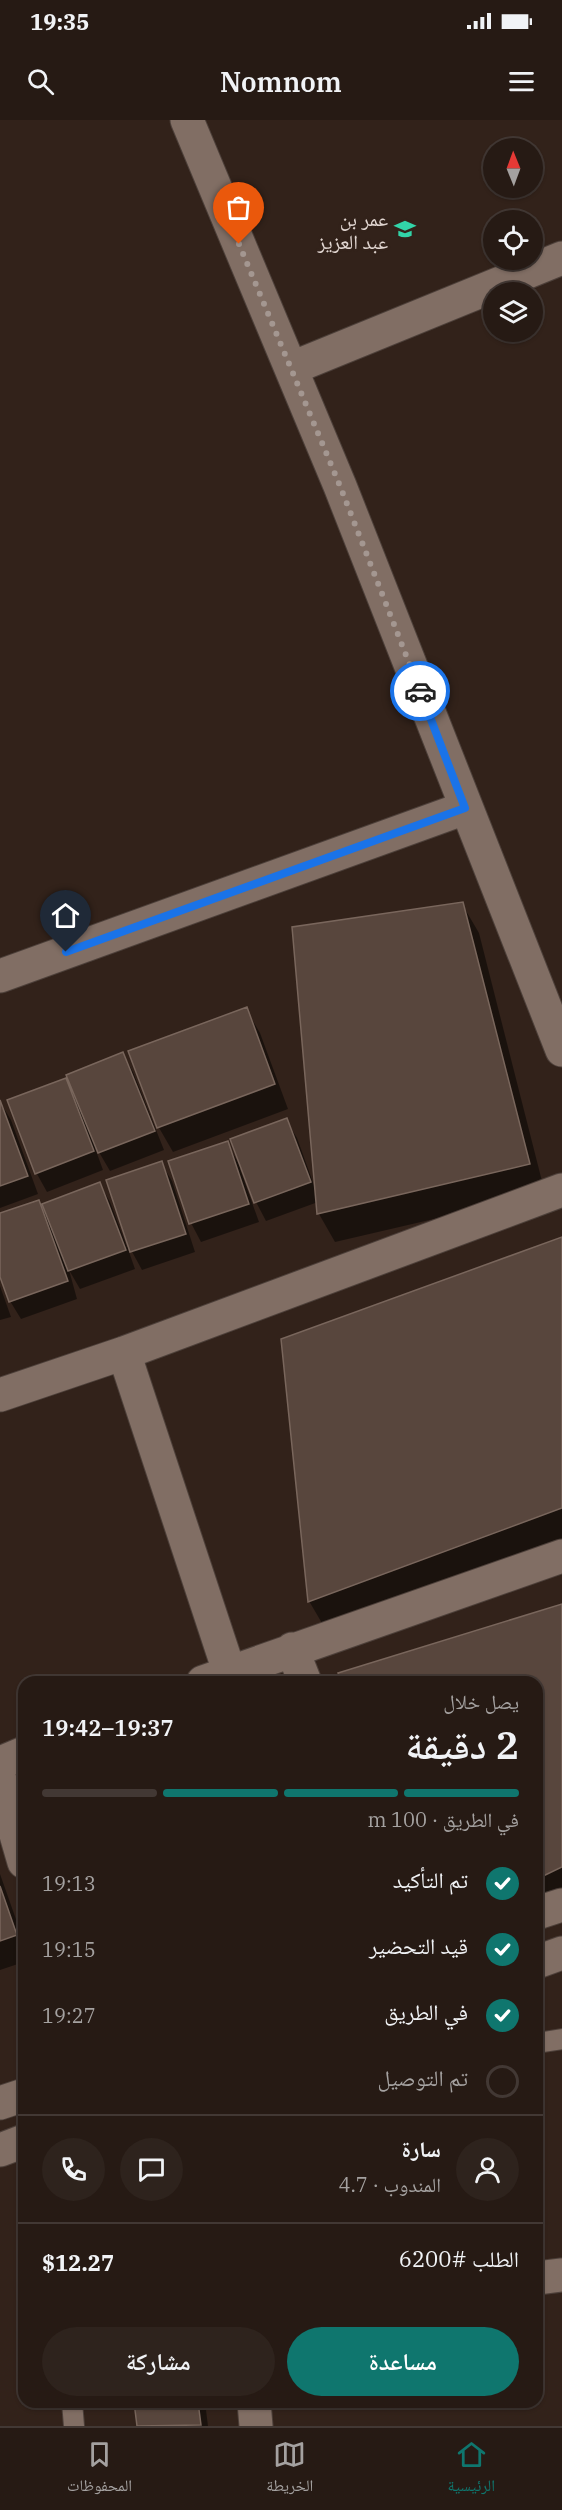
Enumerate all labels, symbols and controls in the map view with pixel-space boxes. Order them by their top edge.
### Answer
text: 19:35 [30,7,89,36]
text: Nomnom [220,64,342,99]
icon: search [24,65,57,98]
icon: menu [505,65,538,98]
north arrow [483,138,543,198]
map controls [483,138,543,342]
pin [213,182,264,244]
icon: bag [222,191,255,224]
place label: عمر بن عبد العزيز [317,205,388,255]
button: locate [483,210,543,270]
school or university icon: عمر بن عبد العزيز [393,217,417,241]
button: layers [483,282,543,342]
courier [390,661,450,721]
icon: car [404,675,437,708]
pin [40,890,91,952]
icon: home [49,899,82,932]
text: يصل خلال [443,1688,519,1715]
text: 19:37–19:42 [42,1713,174,1742]
text: 2 دقيقة [406,1719,519,1770]
text: في الطريق · 100 m [367,1806,519,1833]
text: تم التأكيد [393,1865,468,1894]
icon: check [486,1867,519,1900]
text: 19:13 [42,1870,96,1897]
text: قيد التحضير [369,1931,468,1960]
icon: check [486,1933,519,1966]
text: 19:15 [42,1936,96,1963]
text: في الطريق [384,1997,468,2026]
icon: check [486,1999,519,2032]
text: 19:27 [42,2002,96,2029]
text: تم التوصيل [377,2063,468,2092]
text: سارة [402,2134,441,2163]
button: phone [42,2138,105,2201]
button: chat [120,2138,183,2201]
button: person [456,2138,519,2201]
text: المندوب · 4.7 [338,2171,441,2198]
text: الطلب #6200 [399,2244,519,2273]
text: $12.27 [42,2248,114,2277]
button: مشاركة [42,2327,275,2396]
button: مساعدة [287,2327,519,2396]
tab: المحفوظات [67,2438,132,2501]
tab: الخريطة [266,2438,313,2501]
tab: الرئيسية [448,2438,495,2501]

